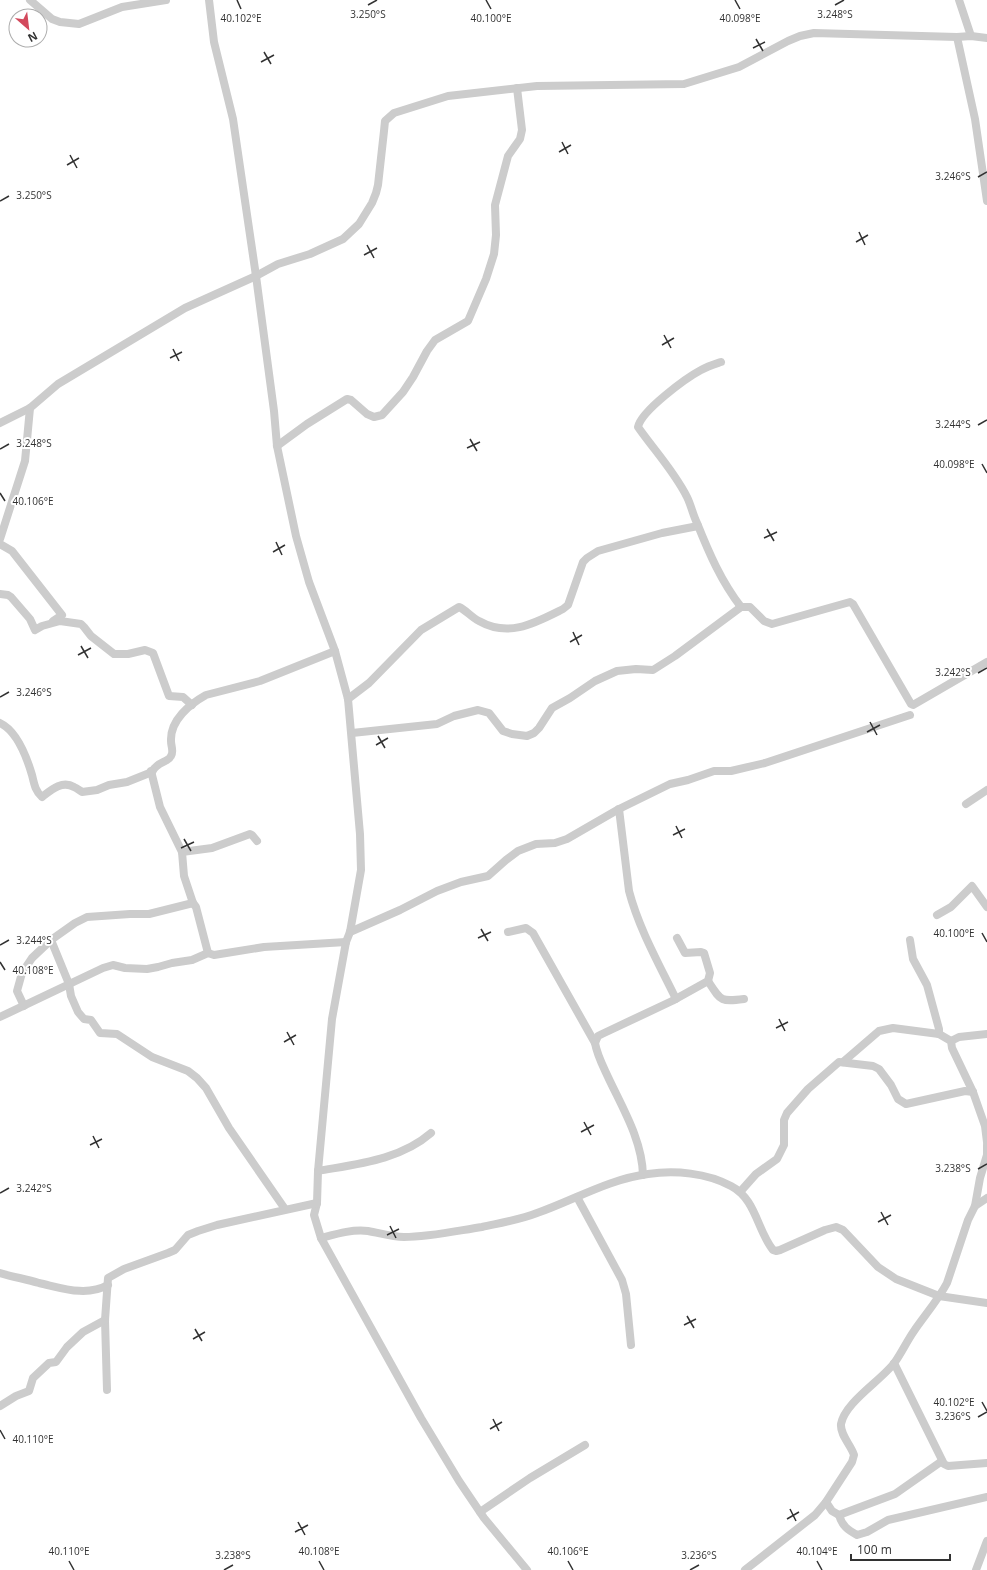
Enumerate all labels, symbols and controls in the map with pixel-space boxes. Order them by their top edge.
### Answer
text: 3.250°S [350,7,386,21]
text: 3.248°S [817,7,853,21]
north arrow [8,8,48,48]
text: 40.102°E [220,11,262,25]
text: 40.100°E [470,11,512,25]
text: 40.098°E [719,11,761,25]
text: N [25,29,40,46]
text: 3.246°S [935,169,971,183]
text: 3.250°S [16,188,52,202]
text: 3.244°S [935,417,971,431]
text: 3.248°S [16,436,52,450]
text: 40.098°E [933,457,975,471]
text: 40.106°E [12,494,54,508]
text: 3.242°S [935,665,971,679]
text: 3.246°S [16,685,52,699]
text: 40.100°E [933,926,975,940]
text: 3.244°S [16,933,52,947]
text: 40.108°E [12,963,54,977]
text: 3.238°S [935,1161,971,1175]
text: 3.242°S [16,1181,52,1195]
text: 40.102°E [933,1395,975,1409]
text: 3.236°S [935,1409,971,1423]
text: 40.110°E [12,1432,54,1446]
scale bar [851,1536,950,1562]
text: 100 m [857,1541,892,1558]
text: 40.110°E [48,1544,90,1558]
text: 40.108°E [298,1544,340,1558]
text: 40.106°E [547,1544,589,1558]
text: 40.104°E [796,1544,838,1558]
text: 3.238°S [215,1548,251,1562]
text: 3.236°S [681,1548,717,1562]

